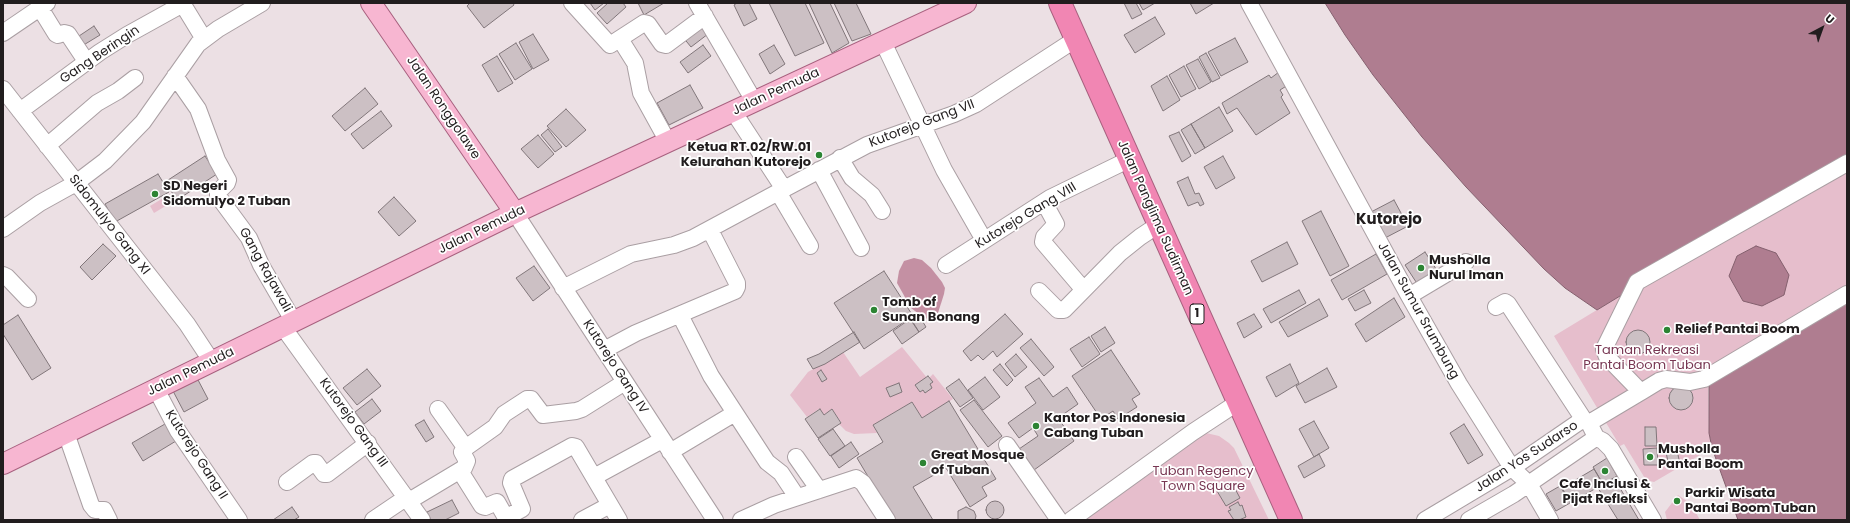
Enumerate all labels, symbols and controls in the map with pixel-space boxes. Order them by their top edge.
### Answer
north arrow [1802,8,1842,48]
text: U [1822,10,1838,28]
street label: Gang Beringin [57,23,143,87]
street label: Jalan Ronggolawe [403,54,483,162]
street label: Jalan Pemuda [730,65,822,119]
street label: Kutorejo Gang VII [867,97,977,151]
street label: Jalan Panglima Sudirman [1114,138,1196,298]
place label: Ketua RT.02/RW.01 Kelurahan Kutorejo [681,140,811,171]
marker: Ketua RT.02/RW.01 Kelurahan Kutorejo [814,150,824,160]
street label: Sidomulyo Gang XI [65,172,153,278]
place label: SD Negeri Sidomulyo 2 Tuban [163,179,291,210]
street label: Kutorejo Gang VIII [973,180,1079,252]
marker: SD Negeri Sidomulyo 2 Tuban [150,189,160,199]
street label: Jalan Pemuda [436,202,528,258]
district label: Kutorejo [1356,211,1422,229]
street label: Gang Rajawali [235,225,295,315]
street label: Jalan Sumur Srumbung [1374,240,1462,382]
place label: Musholla Nurul Iman [1429,253,1504,284]
marker: Musholla Nurul Iman [1416,263,1426,273]
place label: Tomb of Sunan Bonang [882,295,980,326]
road number: 1 [1190,304,1204,324]
marker: Tomb of Sunan Bonang [869,305,879,315]
street label: Kutorejo Gang IV [579,317,651,417]
place label: Relief Pantai Boom [1675,322,1800,338]
marker: Relief Pantai Boom [1662,325,1672,335]
park label: Taman Rekreasi Pantai Boom Tuban [1583,343,1711,374]
street label: Jalan Pemuda [145,344,237,400]
street label: Kutorejo Gang III [315,375,391,471]
street label: Kutorejo Gang II [161,408,231,502]
place label: Kantor Pos Indonesia Cabang Tuban [1044,411,1185,442]
street label: Jalan Yos Sudarso [1473,418,1581,496]
marker: Kantor Pos Indonesia Cabang Tuban [1031,421,1041,431]
place label: Musholla Pantai Boom [1658,442,1743,473]
place label: Great Mosque of Tuban [931,448,1024,479]
marker: Musholla Pantai Boom [1645,452,1655,462]
marker: Great Mosque of Tuban [918,458,928,468]
park label: Tuban Regency Town Square [1152,464,1254,495]
marker: Cafe Inclusi & Pijat Refleksi [1600,466,1610,476]
place label: Cafe Inclusi & Pijat Refleksi [1559,477,1651,508]
place label: Parkir Wisata Pantai Boom Tuban [1685,486,1816,517]
marker: Parkir Wisata Pantai Boom Tuban [1672,496,1682,506]

